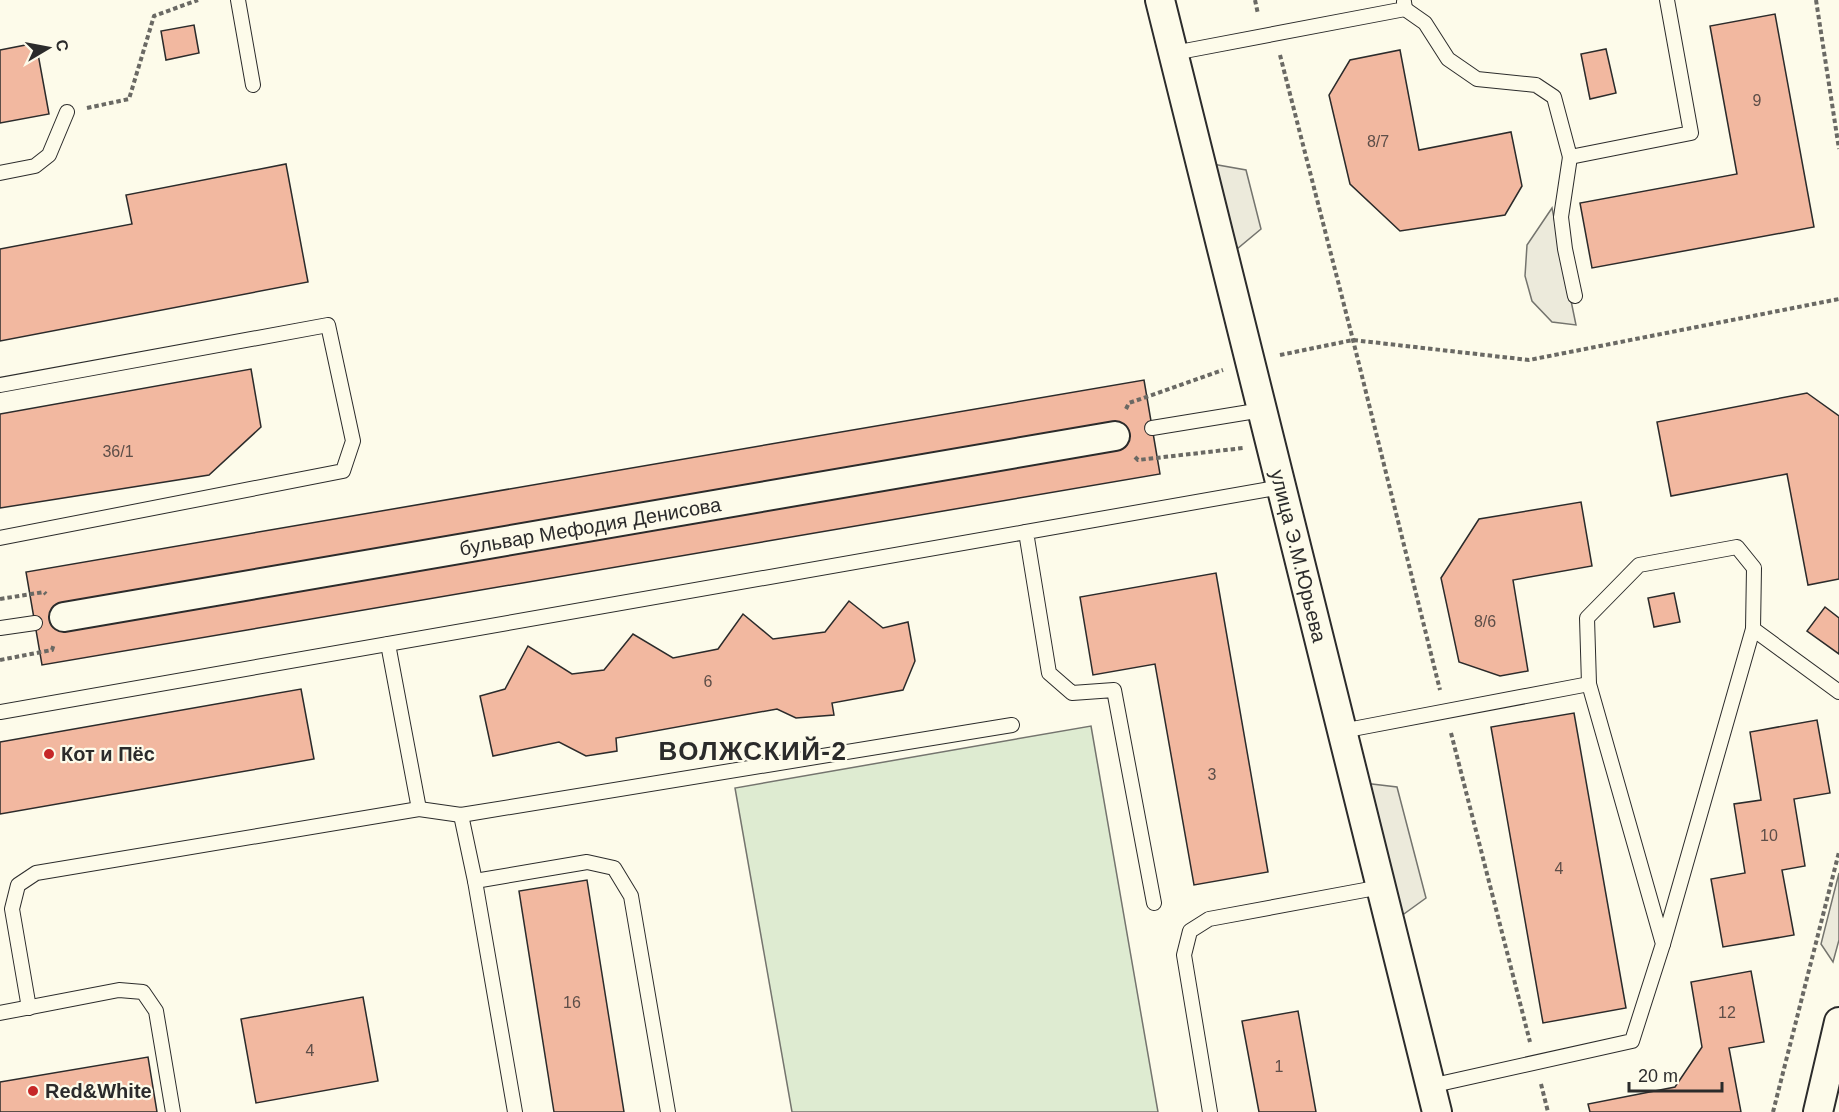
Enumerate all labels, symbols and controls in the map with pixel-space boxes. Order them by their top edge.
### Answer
north arrow [18,18,78,78]
text: С [53,38,72,53]
house number: 9 [1753,92,1762,109]
house number: 8/7 [1367,133,1389,150]
house number: 36/1 [102,443,134,460]
street label: улица Э.М.Юрьева [1266,467,1331,645]
street label: бульвар Мефодия Денисова [458,493,724,560]
house number: 8/6 [1474,613,1496,630]
house number: 6 [704,673,713,690]
district label: ВОЛЖСКИЙ-2 [659,736,847,766]
place label: Кот и Пёс [61,743,155,765]
marker: Кот и Пёс [42,747,56,761]
house number: 3 [1208,766,1217,783]
house number: 10 [1760,827,1778,844]
house number: 4 [1555,860,1564,877]
house number: 16 [563,994,581,1011]
house number: 12 [1718,1004,1736,1021]
house number: 4 [306,1042,315,1059]
scale bar [1629,1055,1722,1093]
house number: 1 [1275,1058,1284,1075]
text: 20 m [1638,1066,1678,1086]
place label: Red&White [45,1080,152,1102]
marker: Red&White [26,1084,40,1098]

